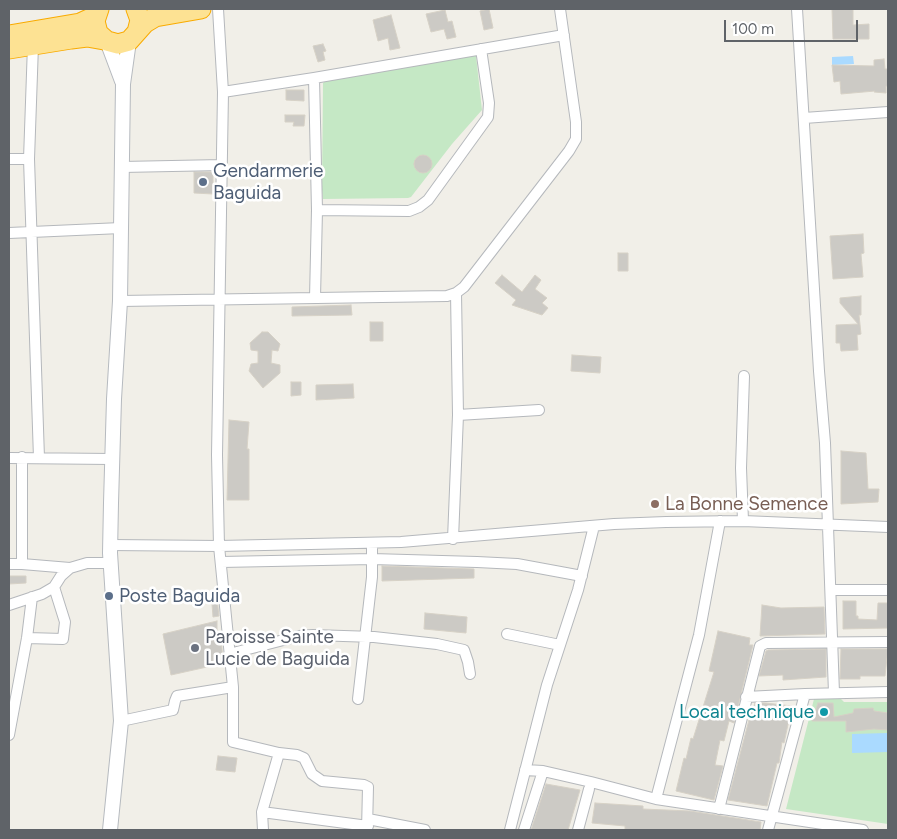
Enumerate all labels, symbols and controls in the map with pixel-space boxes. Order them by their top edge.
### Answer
scale bar [727,10,861,42]
text: 100 m [732,20,774,38]
place label: Gendarmerie Baguida [213,160,323,204]
marker: Gendarmerie Baguida [197,176,209,188]
place label: La Bonne Semence [665,493,828,515]
marker: La Bonne Semence [649,498,661,510]
place label: Poste Baguida [119,585,240,607]
marker: Poste Baguida [103,590,115,602]
place label: Paroisse Sainte Lucie de Baguida [205,626,350,670]
marker: Paroisse Sainte Lucie de Baguida [189,642,201,654]
place label: Local technique [679,701,814,723]
marker: Local technique [818,706,830,718]

